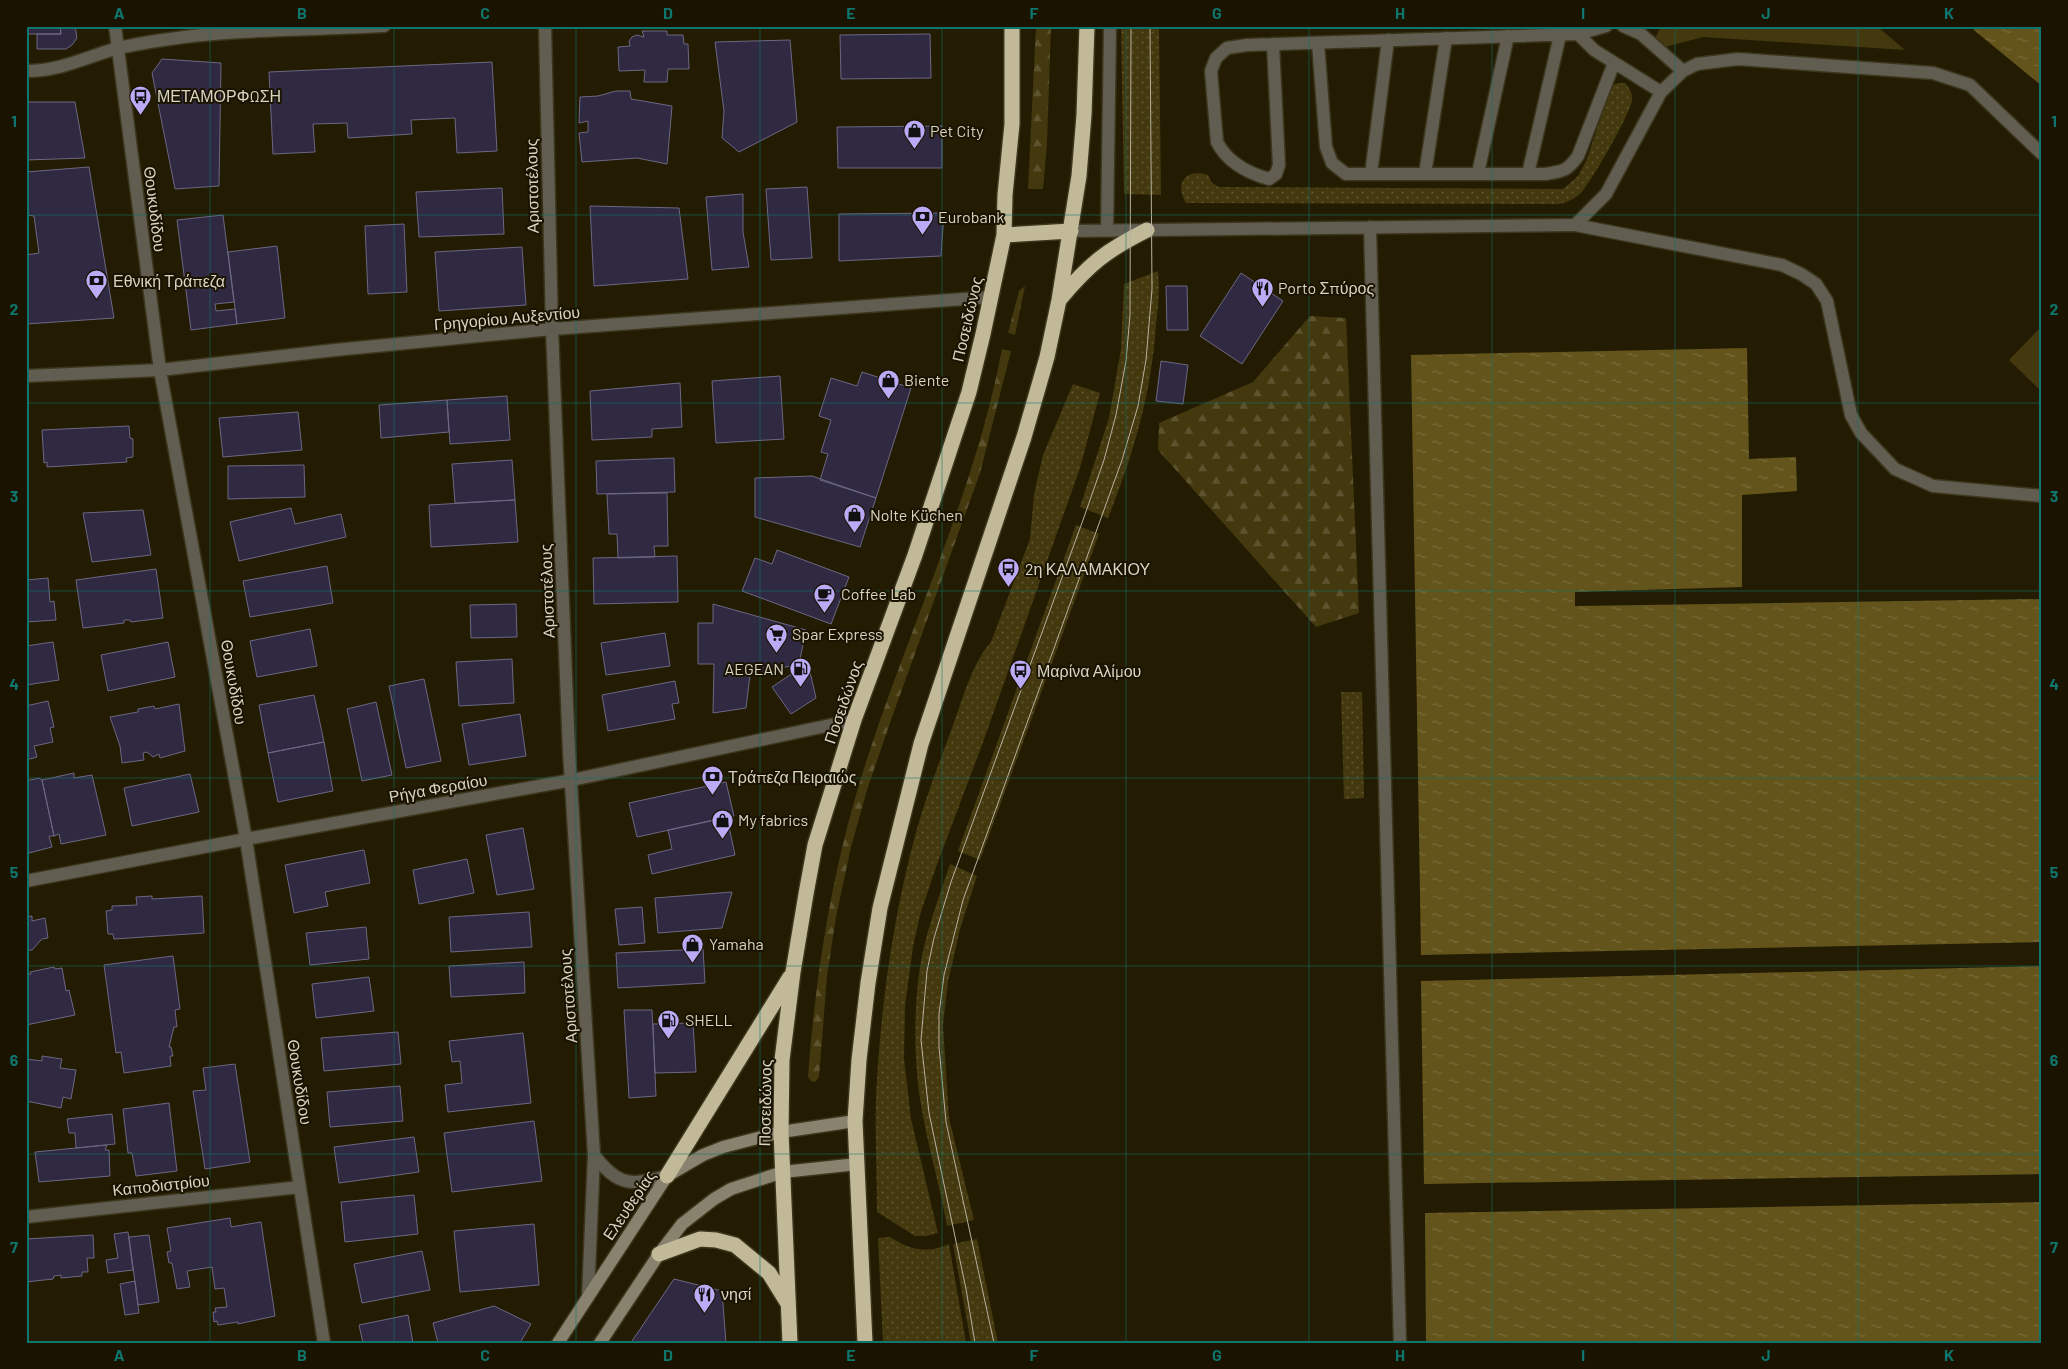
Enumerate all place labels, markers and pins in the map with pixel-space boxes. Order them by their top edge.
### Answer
bus stop icon: ΜΕΤΑΜΟΡΦΩΣΗ [129,84,153,115]
place label: ΜΕΤΑΜΟΡΦΩΣΗ [157,86,281,105]
shop icon: Pet City [902,119,926,150]
place label: Pet City [930,121,984,140]
bank icon: Eurobank [910,205,934,236]
place label: Eurobank [938,207,1004,226]
bank icon: Εθνική Τράπεζα [85,269,109,300]
place label: Εθνική Τράπεζα [113,271,225,291]
restaurant icon: Porto Σπύρος [1250,276,1274,307]
place label: Porto Σπύρος [1278,278,1374,297]
shop icon: Biente [876,368,900,399]
place label: Biente [904,370,949,389]
shop icon: Nolte Küchen [842,503,866,534]
place label: Nolte Küchen [870,505,963,524]
bus stop icon: 2η ΚΑΛΑΜΑΚΙΟΥ [997,557,1021,588]
place label: 2η ΚΑΛΑΜΑΚΙΟΥ [1025,559,1150,578]
cafe icon: Coffee Lab [813,582,837,613]
place label: Coffee Lab [841,584,916,603]
supermarket icon: Spar Express [764,622,788,653]
place label: Spar Express [792,624,883,643]
fuel station icon: AEGEAN [788,657,812,688]
place label: AEGEAN [725,659,784,678]
bus stop icon: Μαρίνα Αλίμου [1009,659,1033,690]
place label: Μαρίνα Αλίμου [1037,661,1141,680]
bank icon: Τράπεζα Πειραιώς [700,765,724,796]
place label: Τράπεζα Πειραιώς [728,767,857,787]
shop icon: My fabrics [710,808,734,839]
place label: My fabrics [738,810,808,829]
shop icon: Yamaha [681,932,705,963]
place label: Yamaha [709,934,764,953]
fuel station icon: SHELL [657,1008,681,1039]
place label: SHELL [685,1010,733,1029]
restaurant icon: νησί [693,1282,717,1313]
place label: νησί [721,1284,752,1303]

